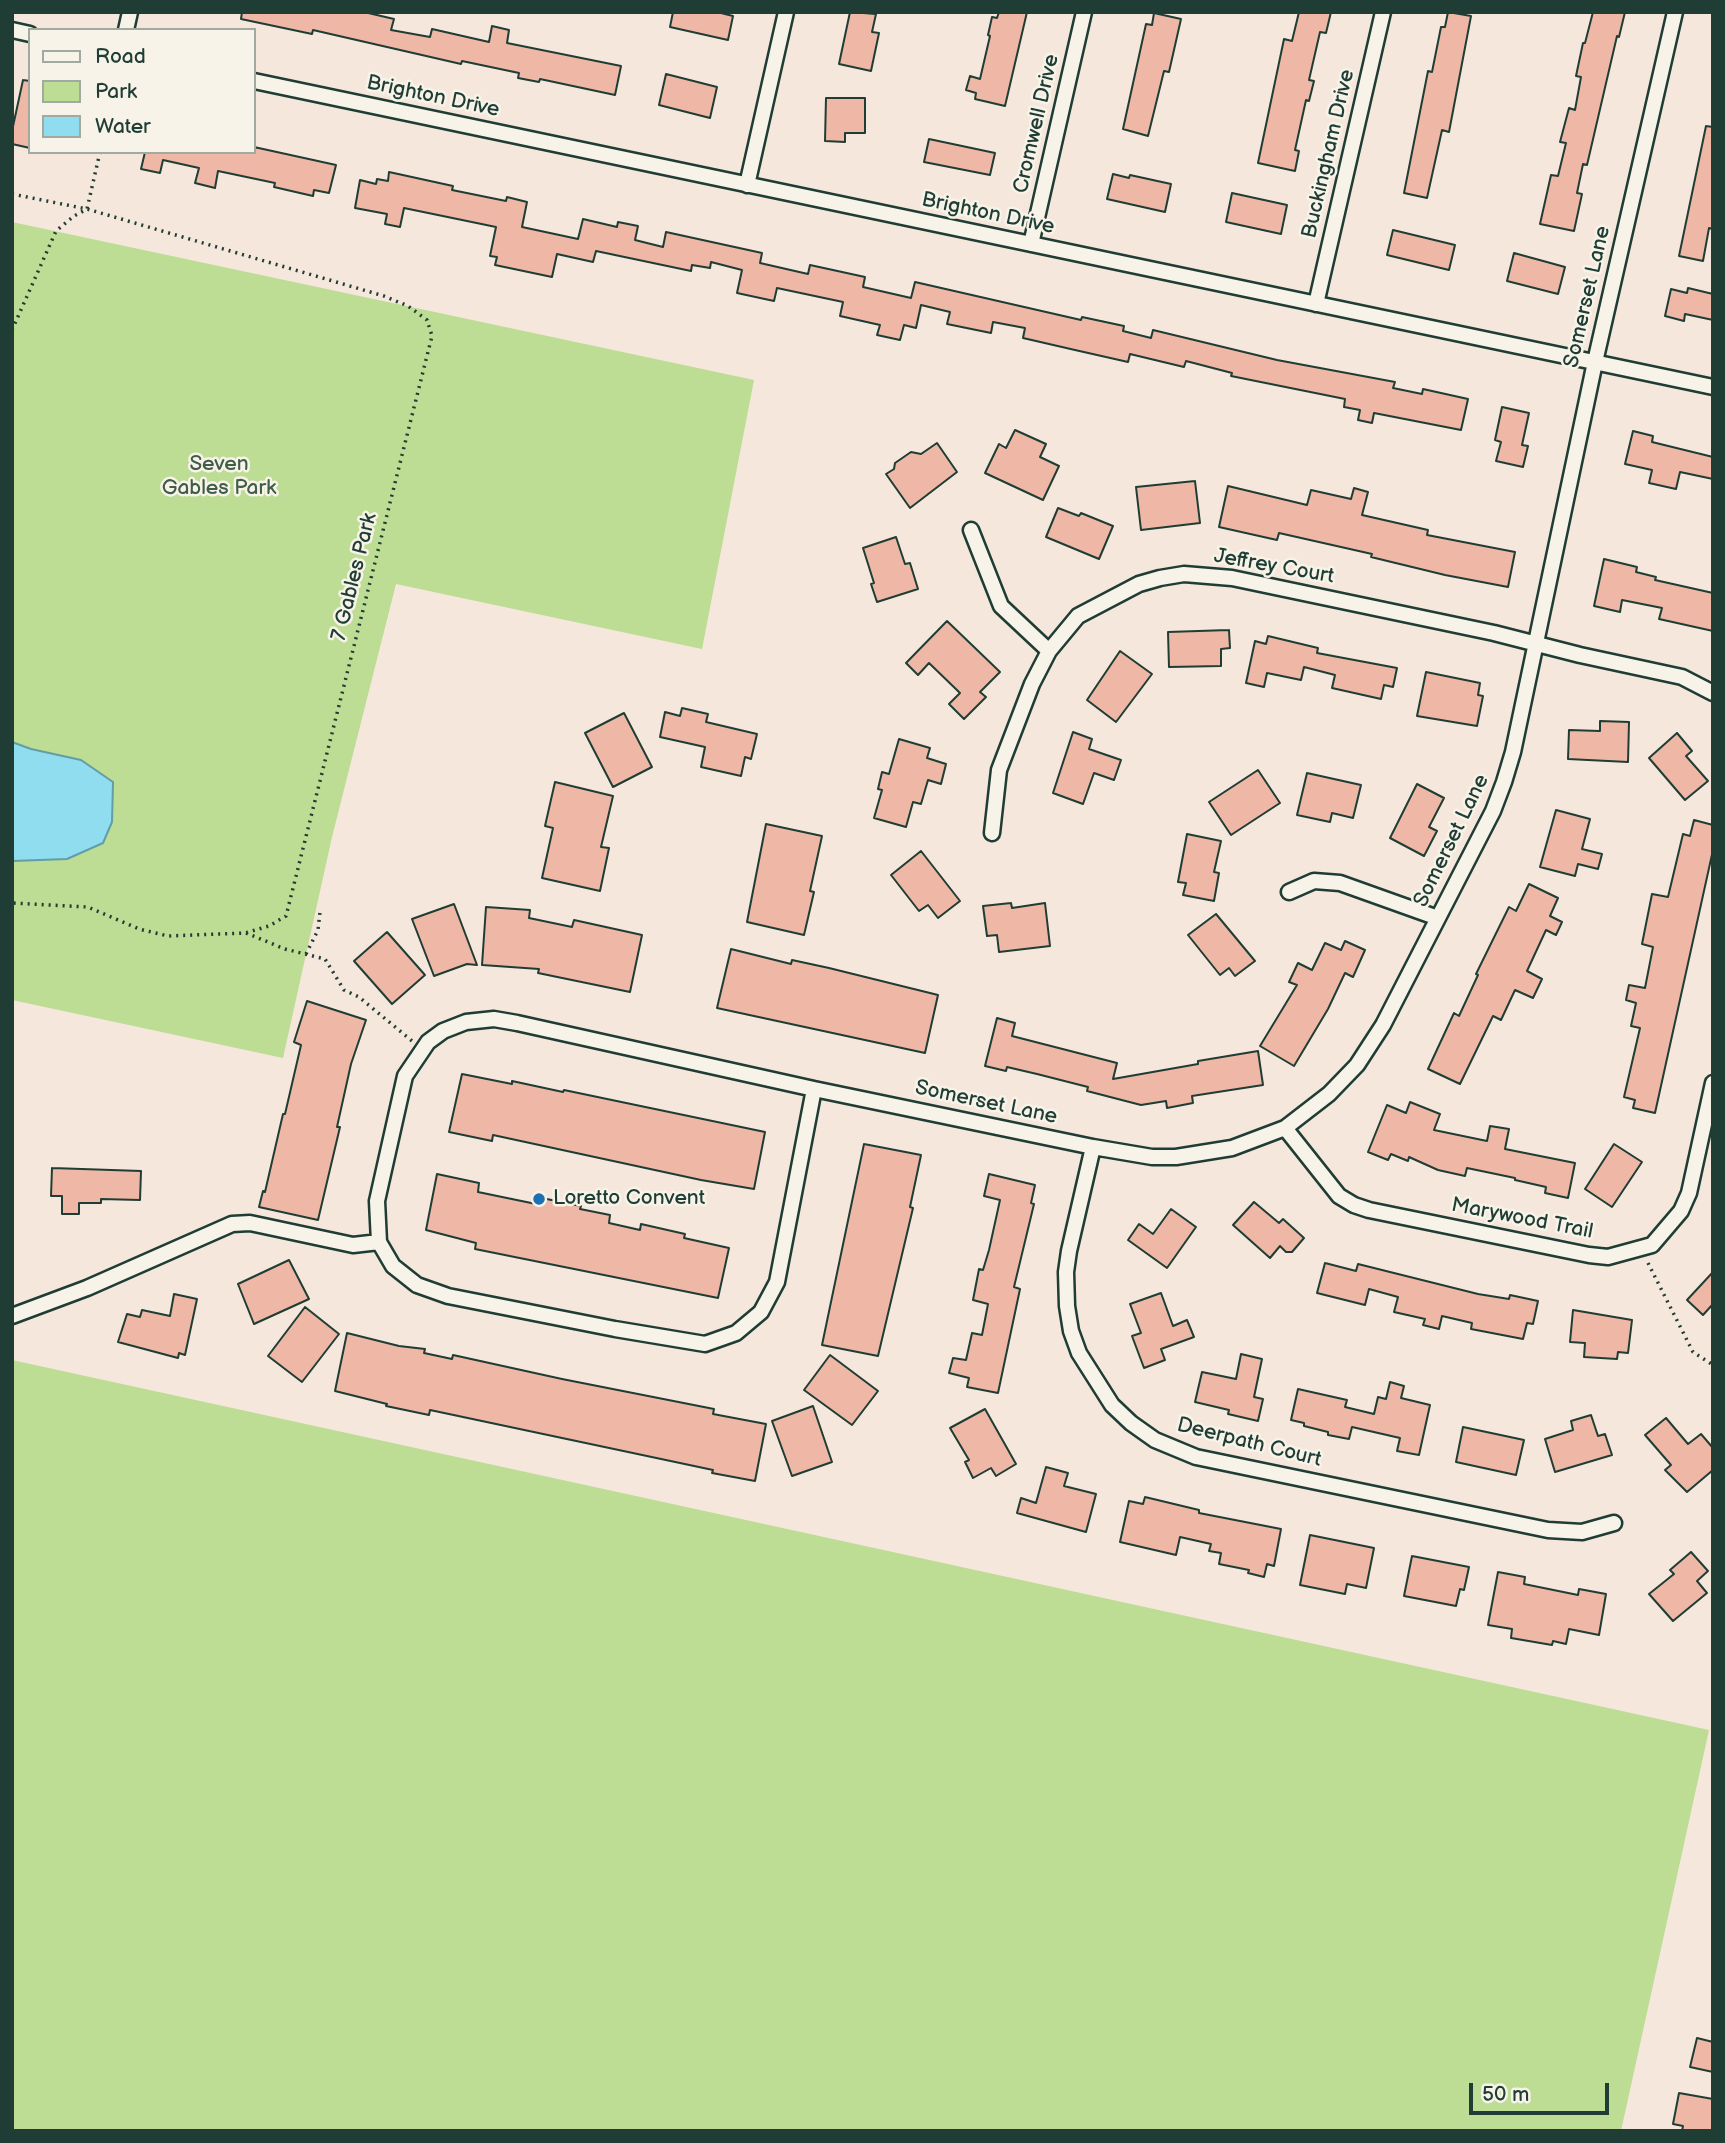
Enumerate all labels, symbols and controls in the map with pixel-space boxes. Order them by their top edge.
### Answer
legend [28,28,256,154]
text: Road [95,44,146,69]
street label: Cromwell Drive [1009,52,1065,196]
street label: Buckingham Drive [1297,67,1361,241]
street label: Brighton Drive [364,71,502,123]
text: Park [95,79,137,104]
text: Water [95,114,151,139]
street label: Brighton Drive [919,188,1057,240]
street label: Somerset Lane [1559,224,1617,370]
park label: Seven Gables Park [162,452,276,502]
street label: 7 Gables Park [327,511,383,643]
street label: Jeffrey Court [1212,544,1336,590]
street label: Somerset Lane [1409,770,1495,912]
street label: Somerset Lane [913,1076,1059,1130]
place label: Loretto Convent [553,1186,705,1212]
marker: Loretto Convent [531,1191,547,1207]
street label: Marywood Trail [1449,1193,1595,1245]
street label: Deerpath Court [1174,1413,1324,1473]
scale bar [1473,2070,1613,2114]
text: 50 m [1482,2082,1529,2107]

